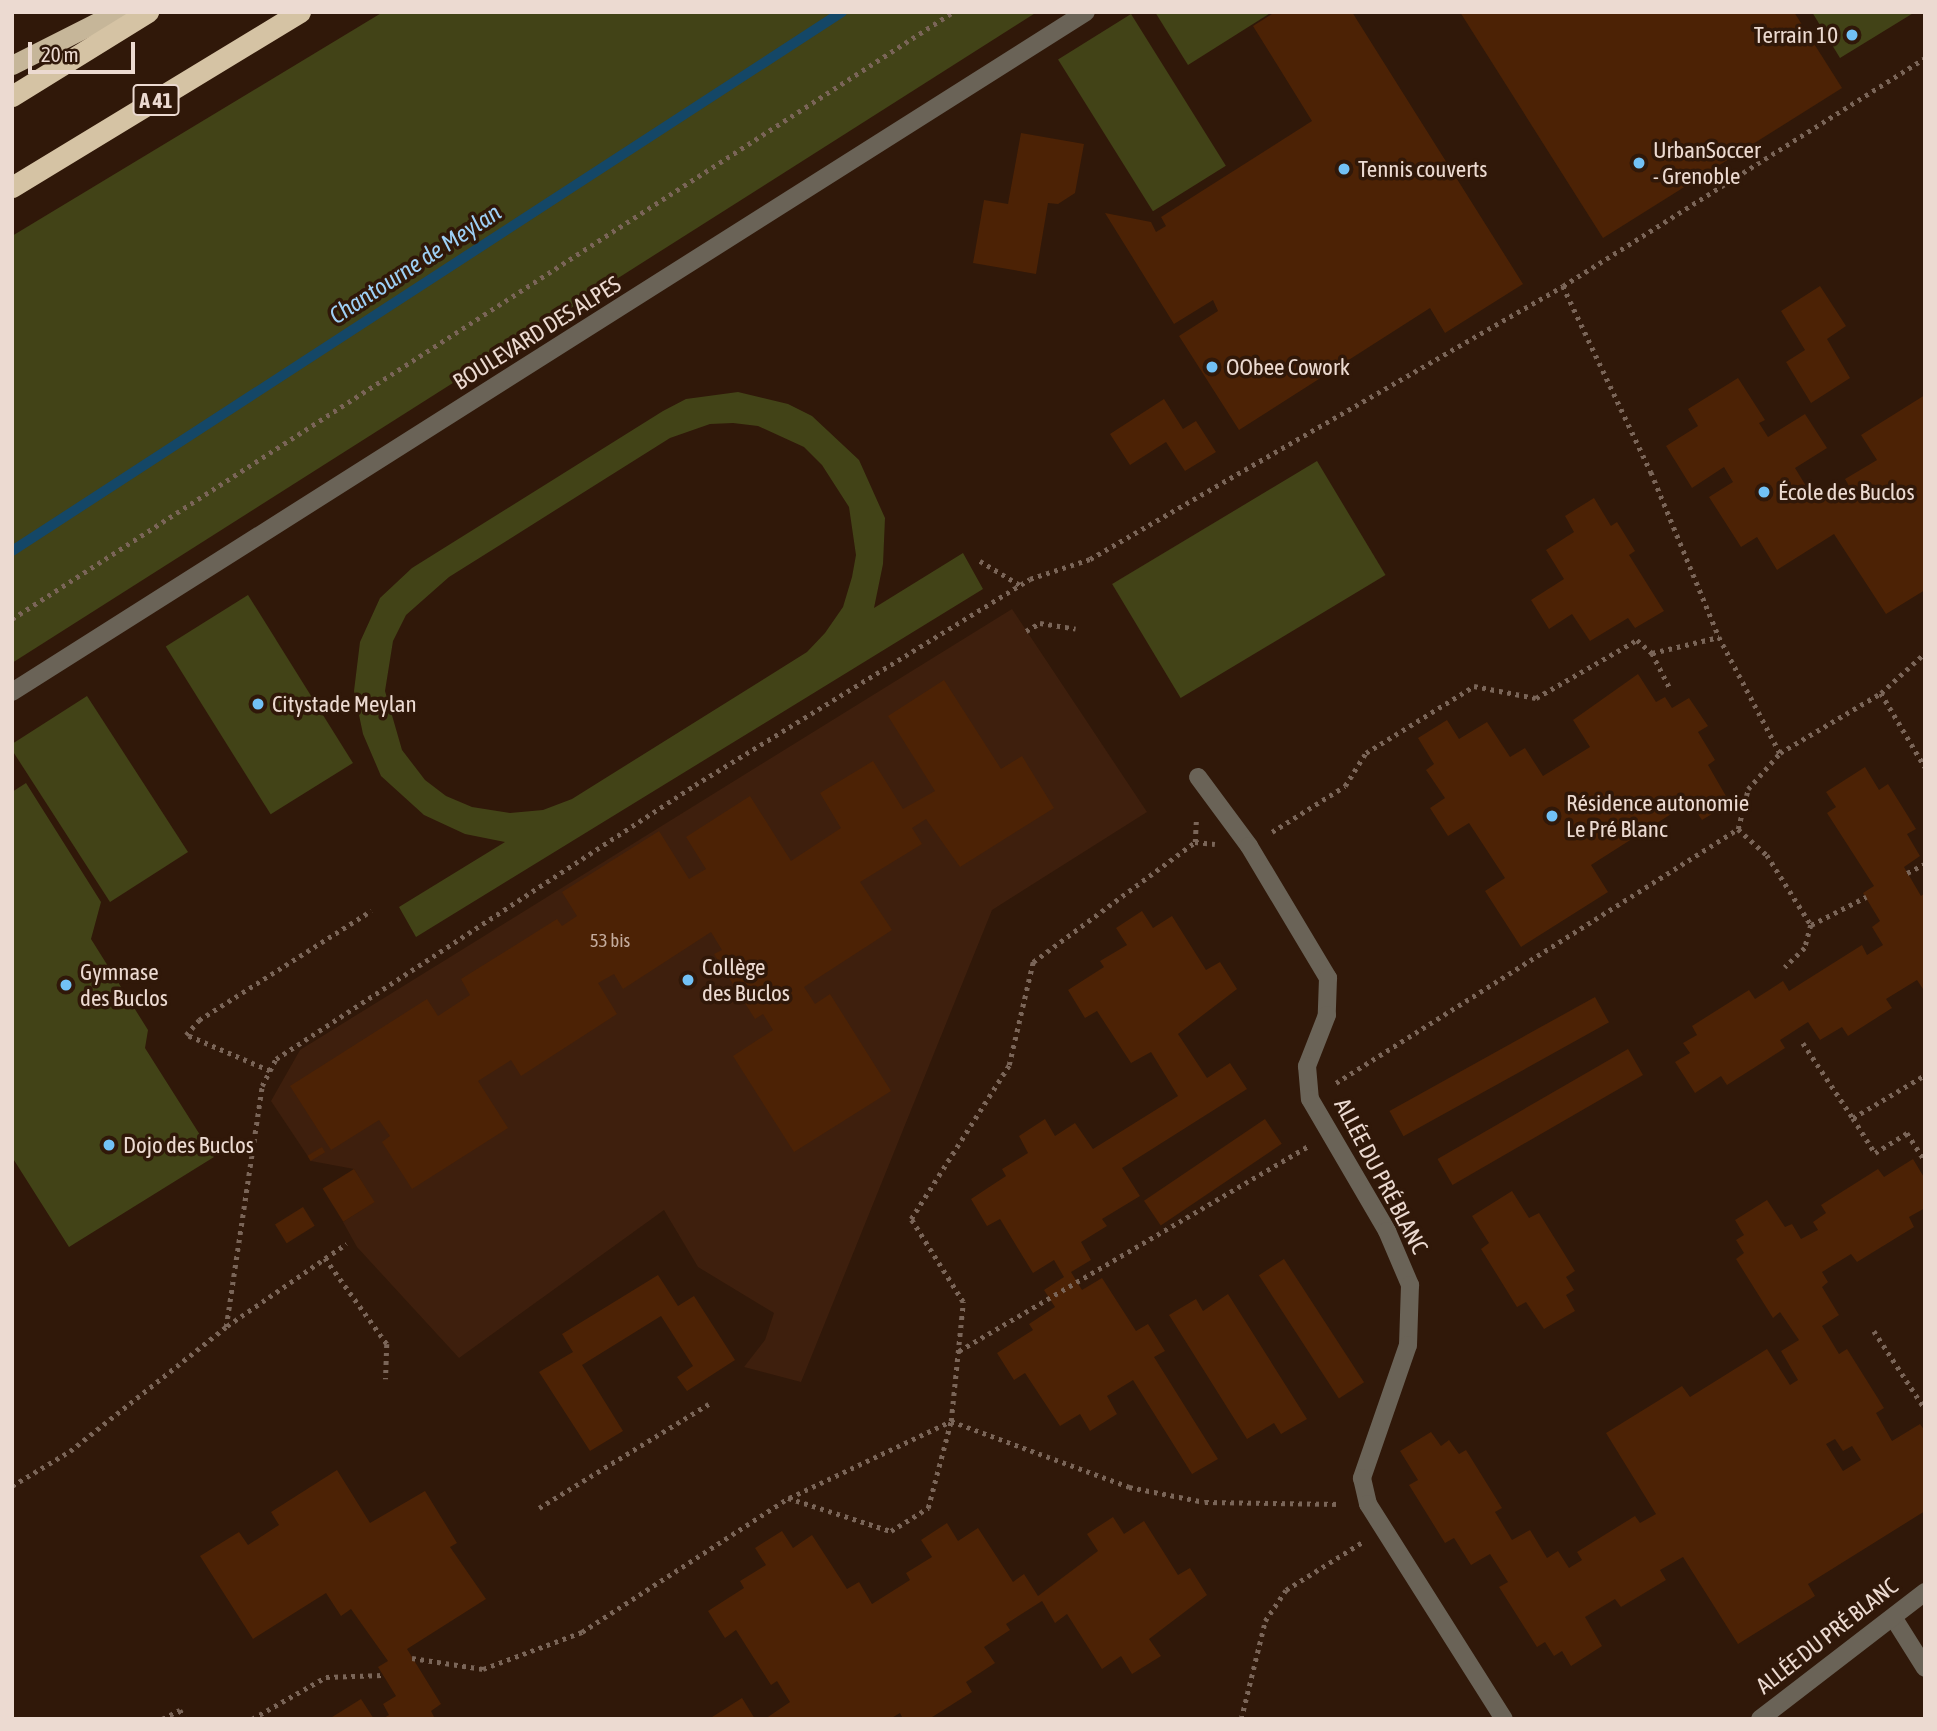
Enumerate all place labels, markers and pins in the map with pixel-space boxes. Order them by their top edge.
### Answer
place label: Terrain 10 [1754,21,1838,49]
marker: Terrain 10 [1844,27,1860,43]
place label: UrbanSoccer - Grenoble [1653,136,1761,190]
place label: Tennis couverts [1358,155,1487,183]
marker: UrbanSoccer - Grenoble [1631,155,1647,171]
marker: Tennis couverts [1336,161,1352,177]
place label: OObee Cowork [1226,353,1350,381]
marker: OObee Cowork [1204,359,1220,375]
place label: École des Buclos [1778,478,1915,506]
marker: École des Buclos [1756,484,1772,500]
place label: Citystade Meylan [272,690,417,718]
marker: Citystade Meylan [250,696,266,712]
place label: Résidence autonomie Le Pré Blanc [1566,789,1749,843]
marker: Résidence autonomie Le Pré Blanc [1544,808,1560,824]
place label: Collège des Buclos [702,953,790,1007]
place label: Gymnase des Buclos [80,958,168,1012]
marker: Collège des Buclos [680,972,696,988]
marker: Gymnase des Buclos [58,977,74,993]
place label: Dojo des Buclos [123,1131,254,1159]
marker: Dojo des Buclos [101,1137,117,1153]

